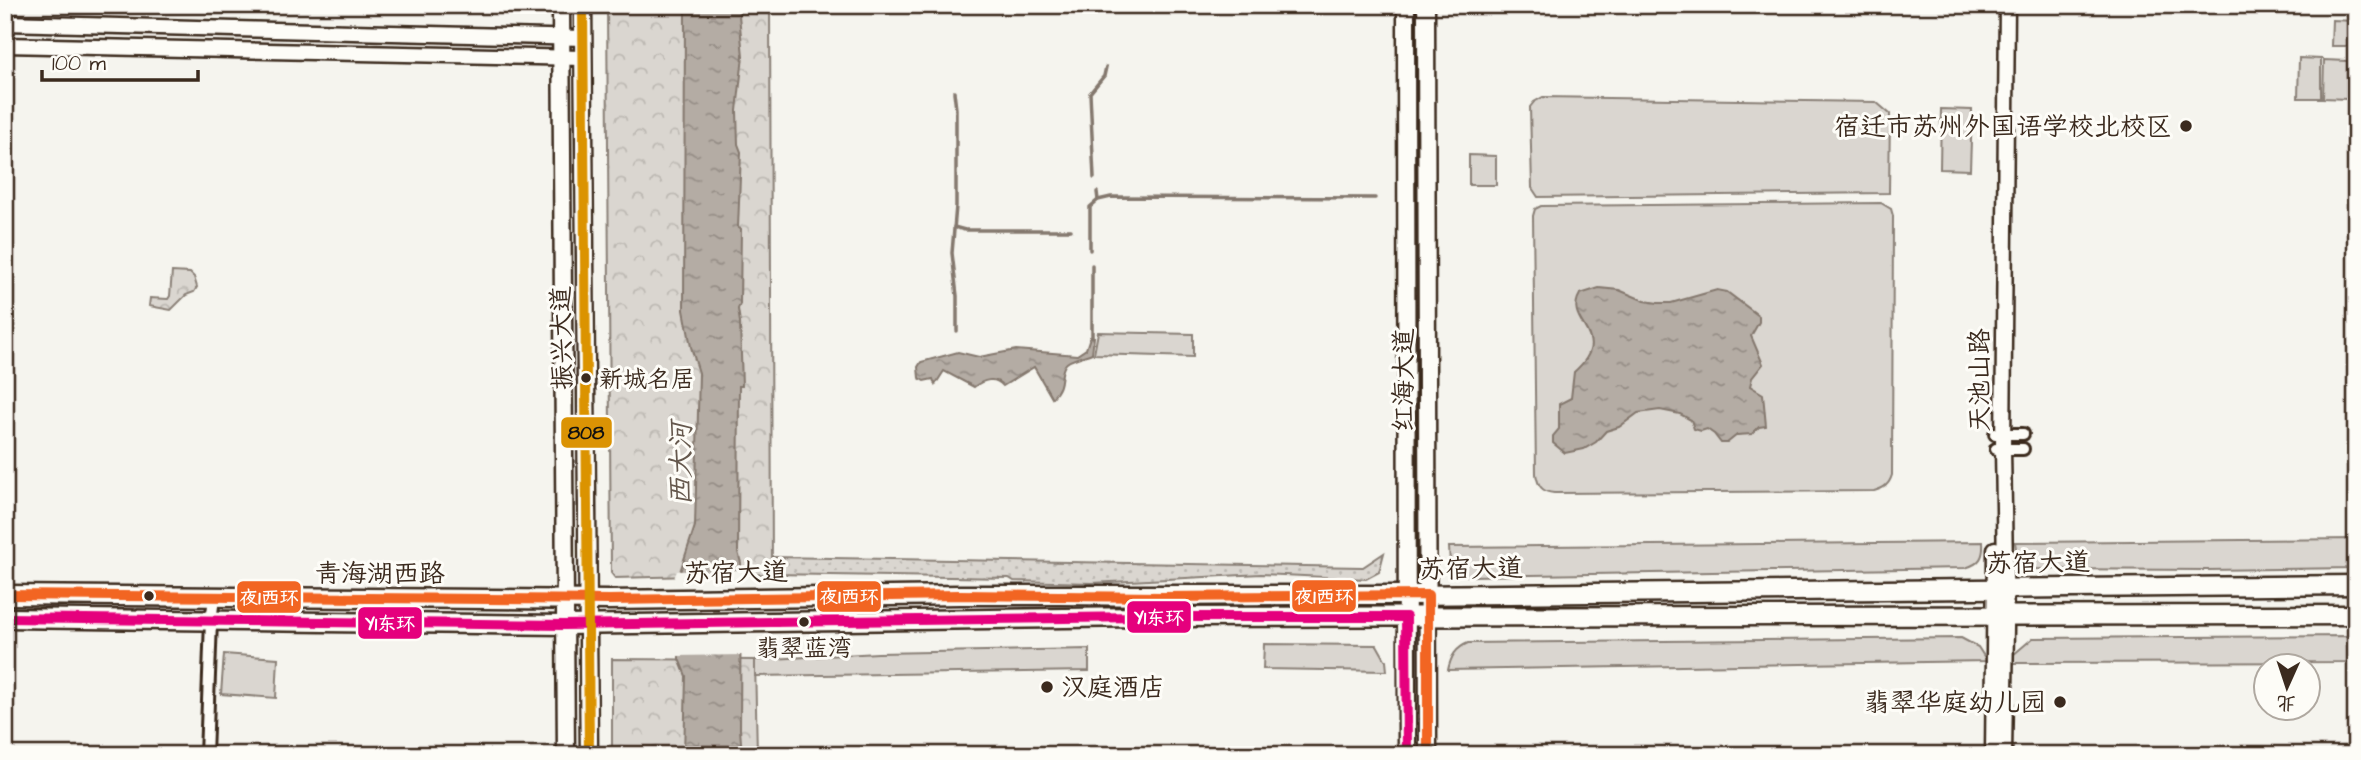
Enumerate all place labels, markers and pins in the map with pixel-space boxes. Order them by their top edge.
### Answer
place label: 宿迁市苏州外国语学校北校区 [1834,109,2172,145]
marker: 宿迁市苏州外国语学校北校区 [2178,118,2194,134]
place label: 新城名居 [599,363,695,397]
marker: 新城名居 [579,371,593,385]
unlabelled marker [142,589,156,603]
marker: 翡翠蓝湾 [797,615,811,629]
place label: 翡翠蓝湾 [756,632,852,666]
place label: 汉庭酒店 [1061,670,1165,706]
marker: 汉庭酒店 [1039,679,1055,695]
place label: 翡翠华庭幼儿园 [1864,685,2046,721]
marker: 翡翠华庭幼儿园 [2052,694,2068,710]

